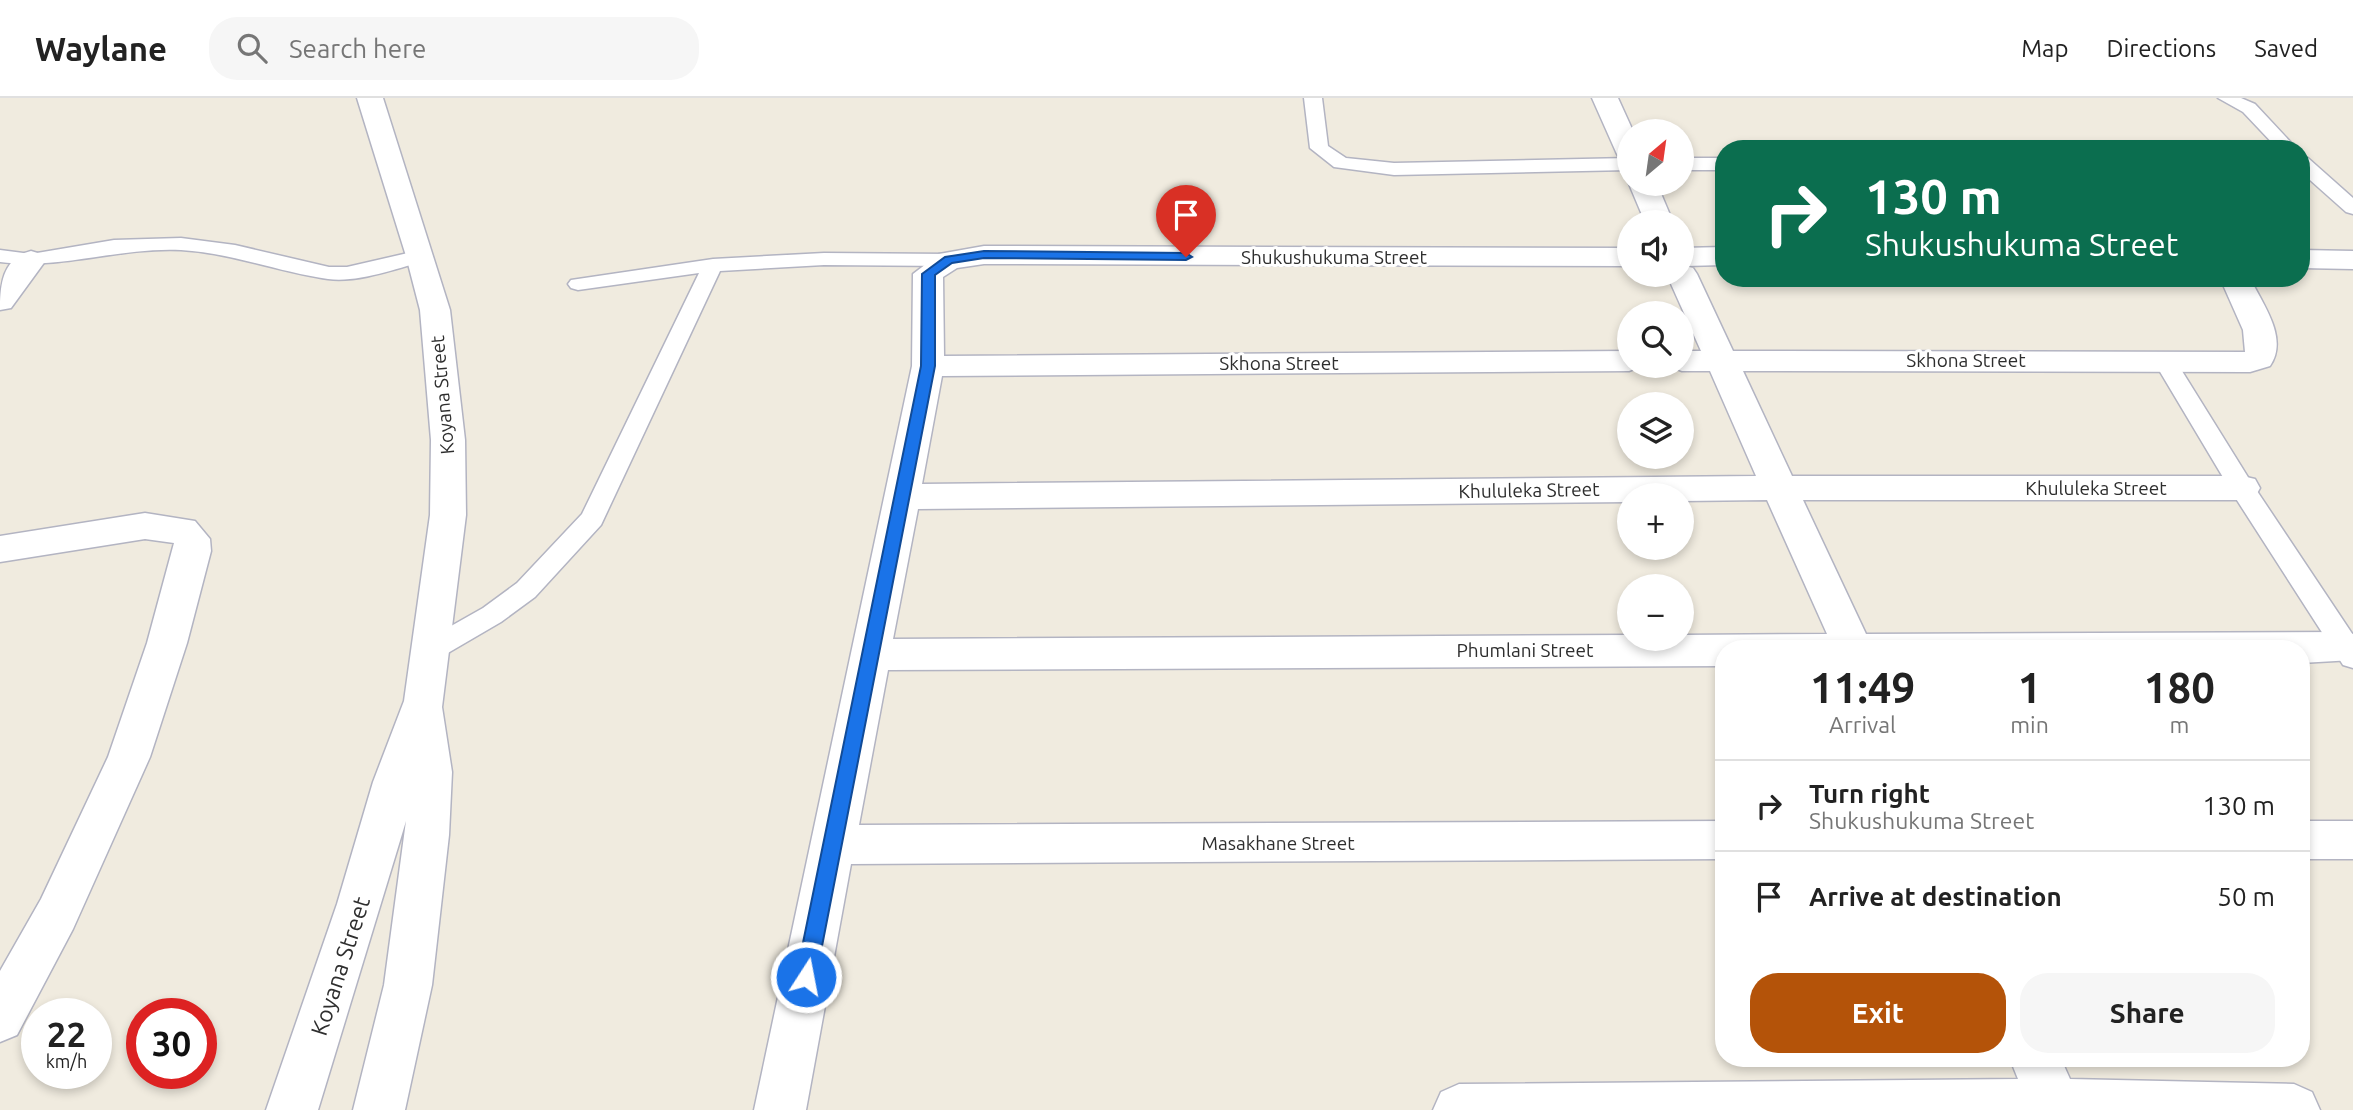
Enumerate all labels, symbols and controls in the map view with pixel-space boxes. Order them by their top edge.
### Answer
search box [209,17,699,80]
icon: search [233,29,271,67]
text: Waylane [35,30,167,67]
text: Search here [289,34,426,63]
text: Map [2021,35,2068,62]
text: Directions [2106,35,2216,62]
text: Saved [2254,35,2318,62]
north arrow [1617,119,1694,196]
map controls [1617,119,1694,651]
icon: right [1750,168,1841,259]
text: 130 m [1865,168,2002,223]
pin [1156,185,1216,257]
icon: arrive [1167,196,1205,234]
button: sound [1617,210,1694,287]
text: Shukushukuma Street [1865,226,2178,262]
street label: Shukushukuma Street [1241,246,1428,268]
button: search [1617,301,1694,378]
street label: Koyana Street [426,334,458,455]
street label: Skhona Street [1906,349,2026,371]
street label: Skhona Street [1219,352,1339,374]
button: layers [1617,392,1694,469]
street label: Khululeka Street [2025,477,2167,499]
street label: Khululeka Street [1458,478,1600,502]
button: + [1617,483,1694,560]
button: − [1617,574,1694,651]
street label: Phumlani Street [1456,639,1594,661]
text: 11:49 [1810,664,1915,711]
text: 1 [2018,664,2041,711]
text: 180 [2144,664,2215,711]
text: Arrival [1829,712,1896,737]
text: min [2010,712,2049,737]
text: m [2169,712,2189,737]
text: Turn right [1809,779,1930,808]
icon: right [1750,787,1788,825]
text: 130 m [2203,791,2275,820]
text: Shukushukuma Street [1809,808,2034,833]
street label: Masakhane Street [1201,832,1355,854]
icon: arrive [1750,878,1788,916]
text: Arrive at destination [1809,882,2062,911]
text: 50 m [2217,882,2275,911]
street label: Koyana Street [306,893,374,1039]
position arrow [769,940,843,1014]
button: Exit [1750,973,2006,1053]
button: Share [2020,973,2275,1053]
speed limit sign: 30 [126,998,217,1089]
text: 22 [47,1014,86,1054]
text: km/h [46,1051,87,1071]

